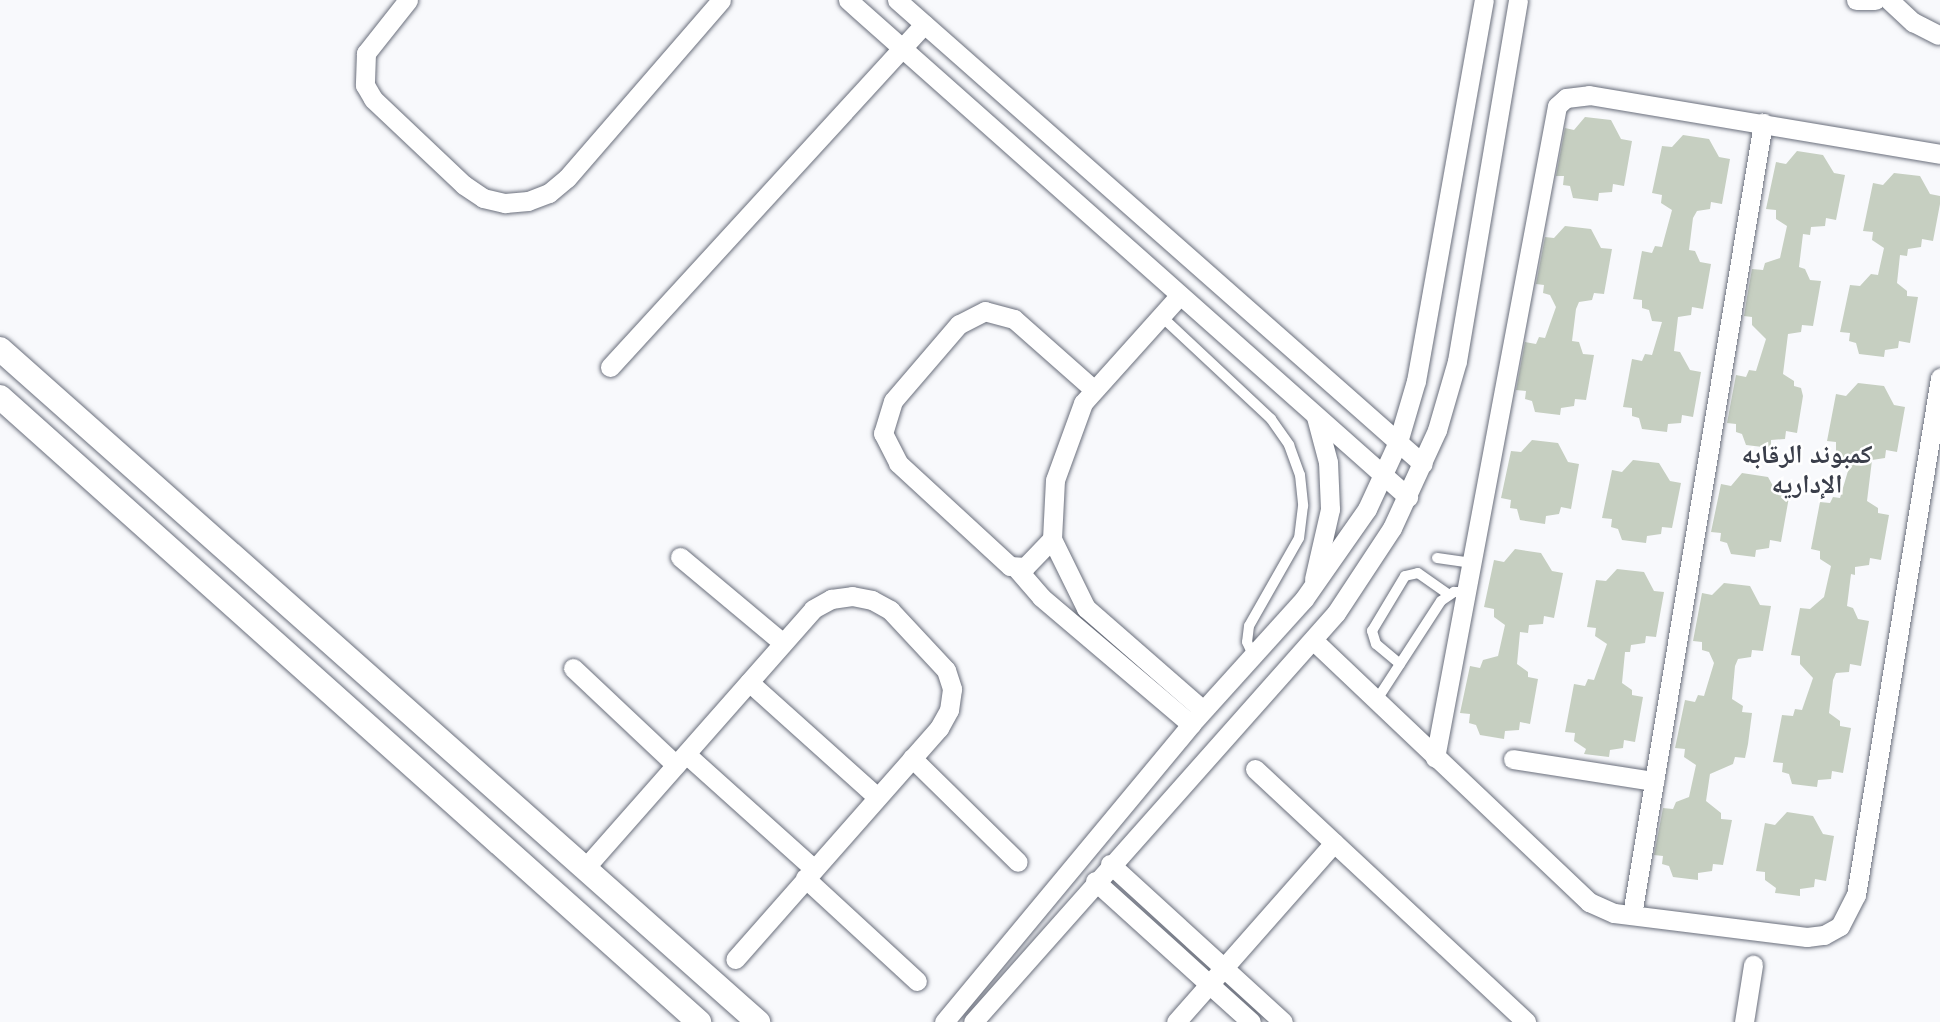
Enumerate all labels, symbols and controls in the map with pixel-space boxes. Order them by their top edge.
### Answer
district label: كمبوند الرقابه الإداريه [1742,439,1872,500]

